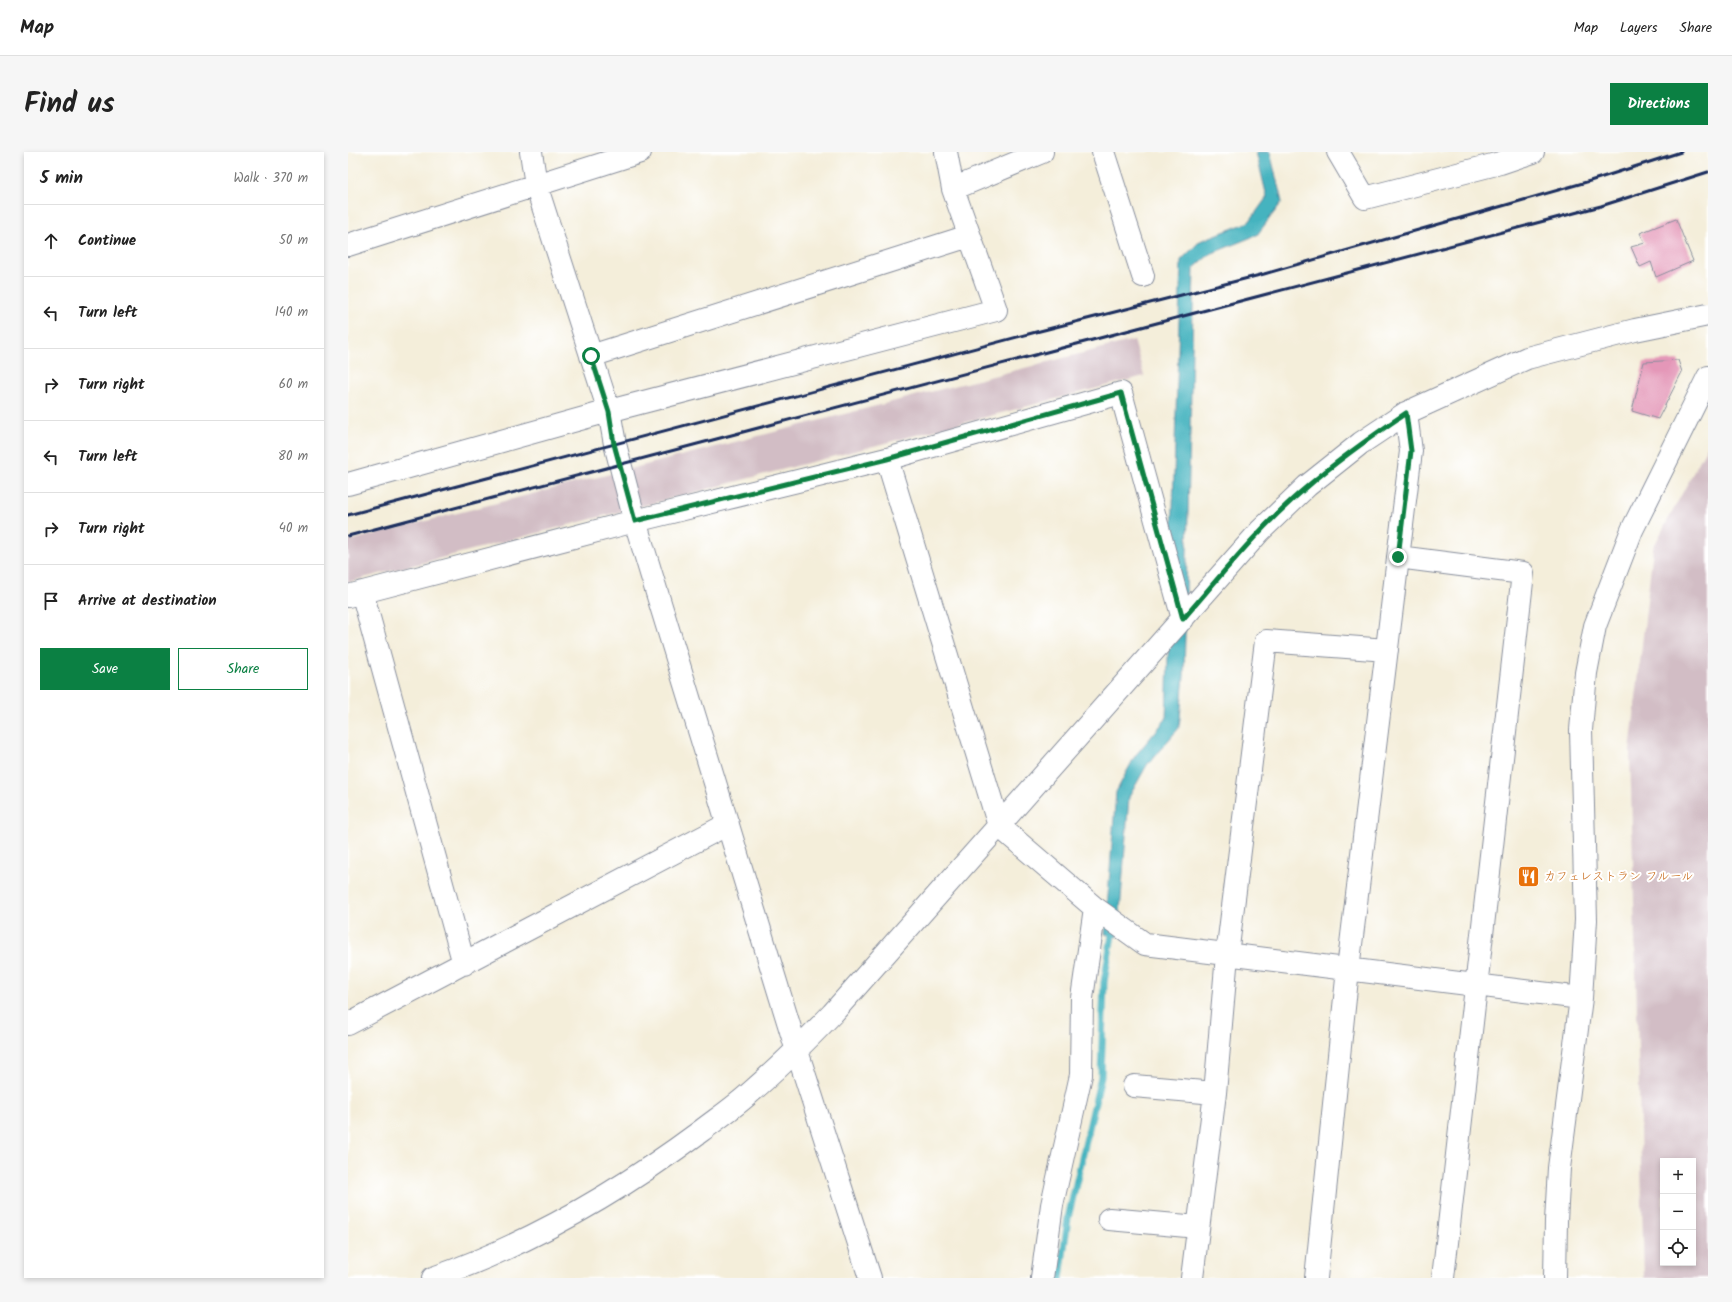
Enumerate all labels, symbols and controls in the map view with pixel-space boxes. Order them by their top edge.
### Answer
text: Map [20,13,54,43]
text: Map [1574,17,1598,39]
text: Layers [1620,17,1658,39]
text: Share [1680,17,1712,39]
text: Find us [24,82,115,127]
button: Directions [1610,83,1708,125]
text: 5 min [40,165,83,192]
text: Walk · 370 m [233,168,308,189]
text: Continue [78,229,136,253]
icon: ahead [40,230,62,252]
text: 50 m [279,230,308,251]
text: Turn left [78,301,138,325]
icon: left [40,302,62,324]
text: 140 m [275,302,308,323]
route start [582,347,600,365]
text: Turn right [78,373,145,397]
icon: right [40,374,62,396]
text: 60 m [279,374,308,395]
text: Turn left [78,445,138,469]
icon: left [40,446,62,468]
text: 80 m [278,446,308,467]
text: Turn right [78,517,145,541]
icon: right [40,518,62,540]
text: 40 m [279,518,308,539]
route end [1389,548,1407,566]
text: Arrive at destination [78,589,217,613]
icon: arrive [40,590,62,612]
button: Save [40,648,170,690]
button: Share [178,648,308,690]
restaurant icon: カフェレストラン フルール [1516,863,1542,889]
place label: カフェレストラン フルール [1544,867,1693,886]
map controls [1660,1158,1696,1266]
button: + [1660,1158,1696,1194]
button: − [1660,1194,1696,1230]
button: locate [1660,1230,1696,1266]

